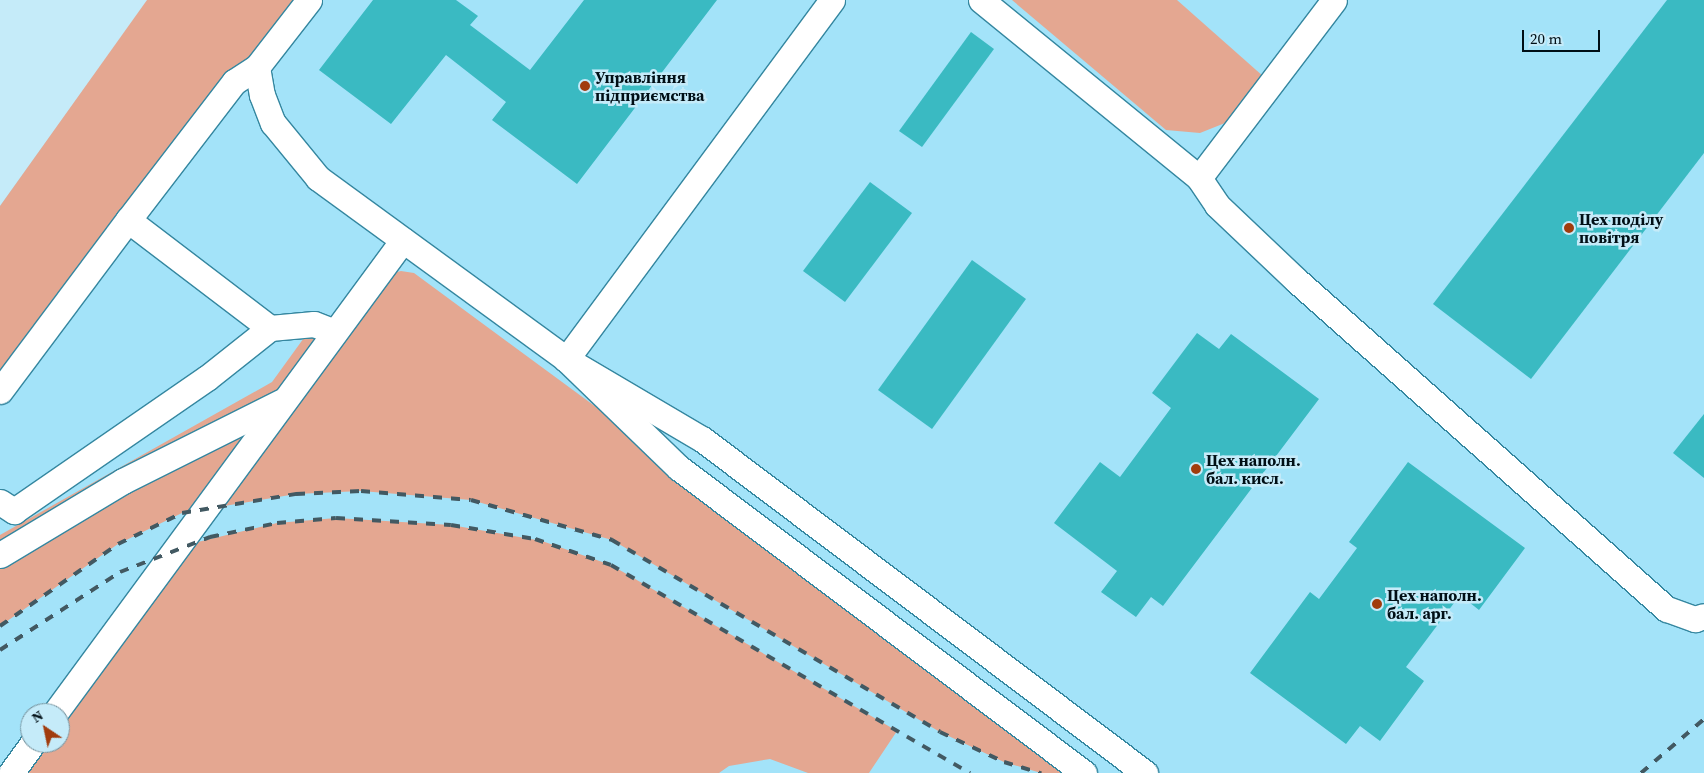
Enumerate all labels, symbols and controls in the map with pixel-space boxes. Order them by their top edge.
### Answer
scale bar [1524,20,1602,52]
text: 20 m [1530,28,1562,49]
place label: Управління підприємства [595,67,705,105]
marker: Управління підприємства [579,80,591,92]
place label: Цех поділу повітря [1579,209,1663,247]
marker: Цех поділу повітря [1563,222,1575,234]
place label: Цех наполн. бал. кисл. [1206,450,1301,488]
marker: Цех наполн. бал. кисл. [1190,463,1202,475]
place label: Цех наполн. бал. арг. [1387,585,1482,623]
marker: Цех наполн. бал. арг. [1371,598,1383,610]
north arrow [20,703,70,753]
text: N [27,705,47,728]

